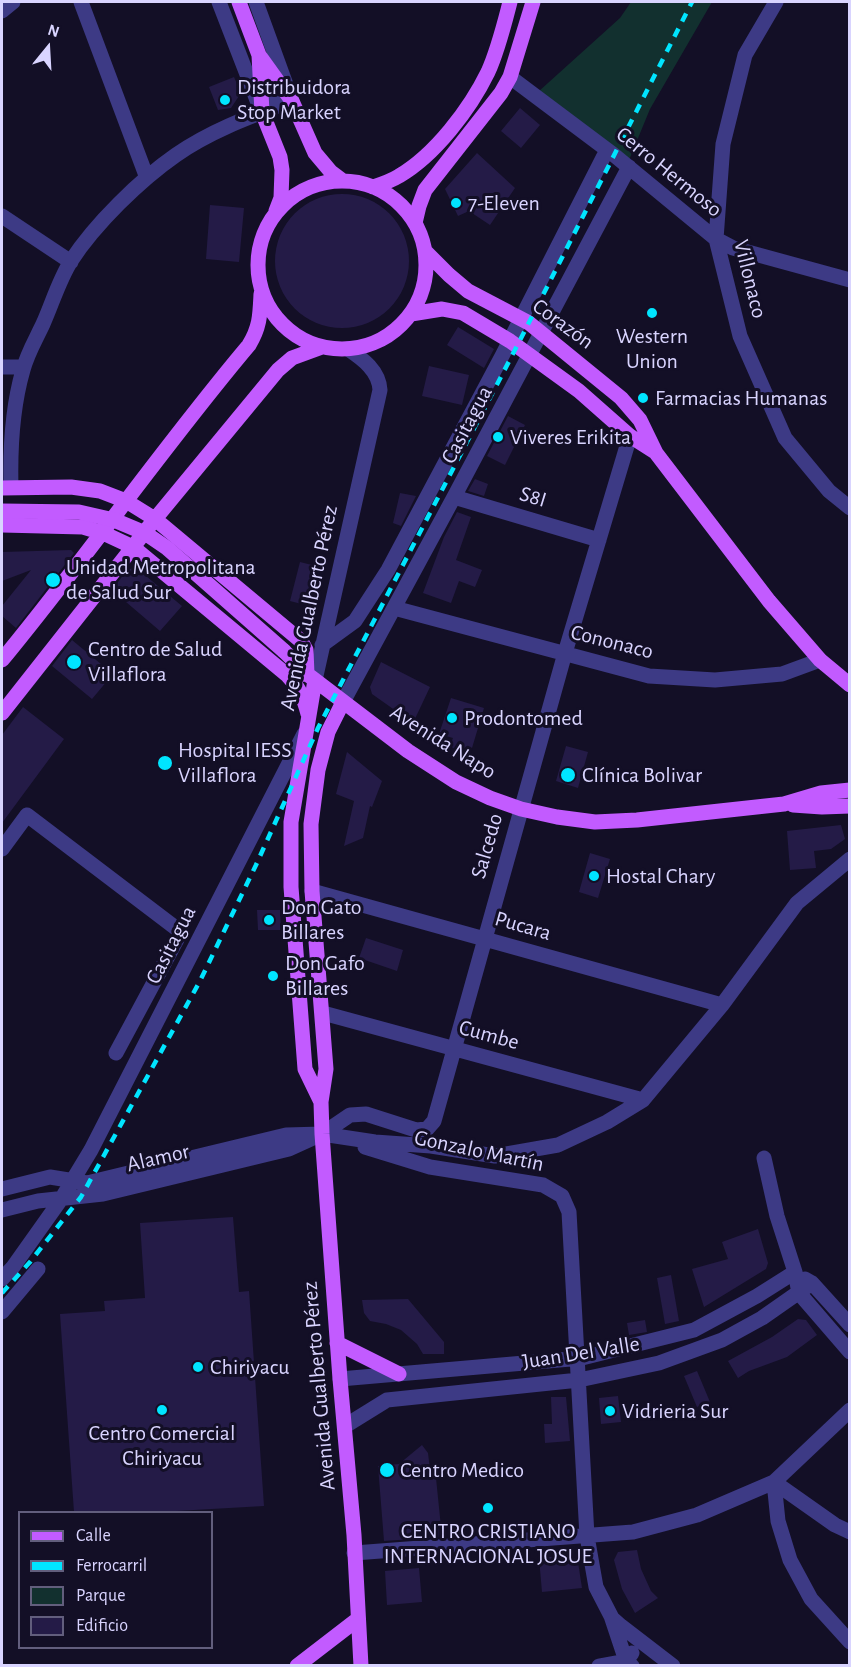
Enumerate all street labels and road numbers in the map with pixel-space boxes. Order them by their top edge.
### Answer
street label: Cerro Hermoso [611,121,727,223]
street label: Villonaco [728,237,772,321]
street label: Corazón [527,293,599,355]
street label: Casitagua [436,382,498,468]
street label: S8I [516,480,550,514]
street label: Avenida Gualberto Pérez [274,503,344,713]
street label: Cononaco [568,619,656,665]
street label: Avenida Napo [385,699,501,785]
street label: Salcedo [465,810,509,882]
street label: Casitagua [140,901,202,989]
street label: Pucara [492,905,554,947]
street label: Cumbe [456,1014,522,1056]
street label: Gonzalo Martín [412,1124,546,1178]
street label: Alamor [124,1138,192,1178]
street label: Avenida Gualberto Pérez [297,1280,341,1492]
street label: Juan Del Valle [520,1331,642,1375]

